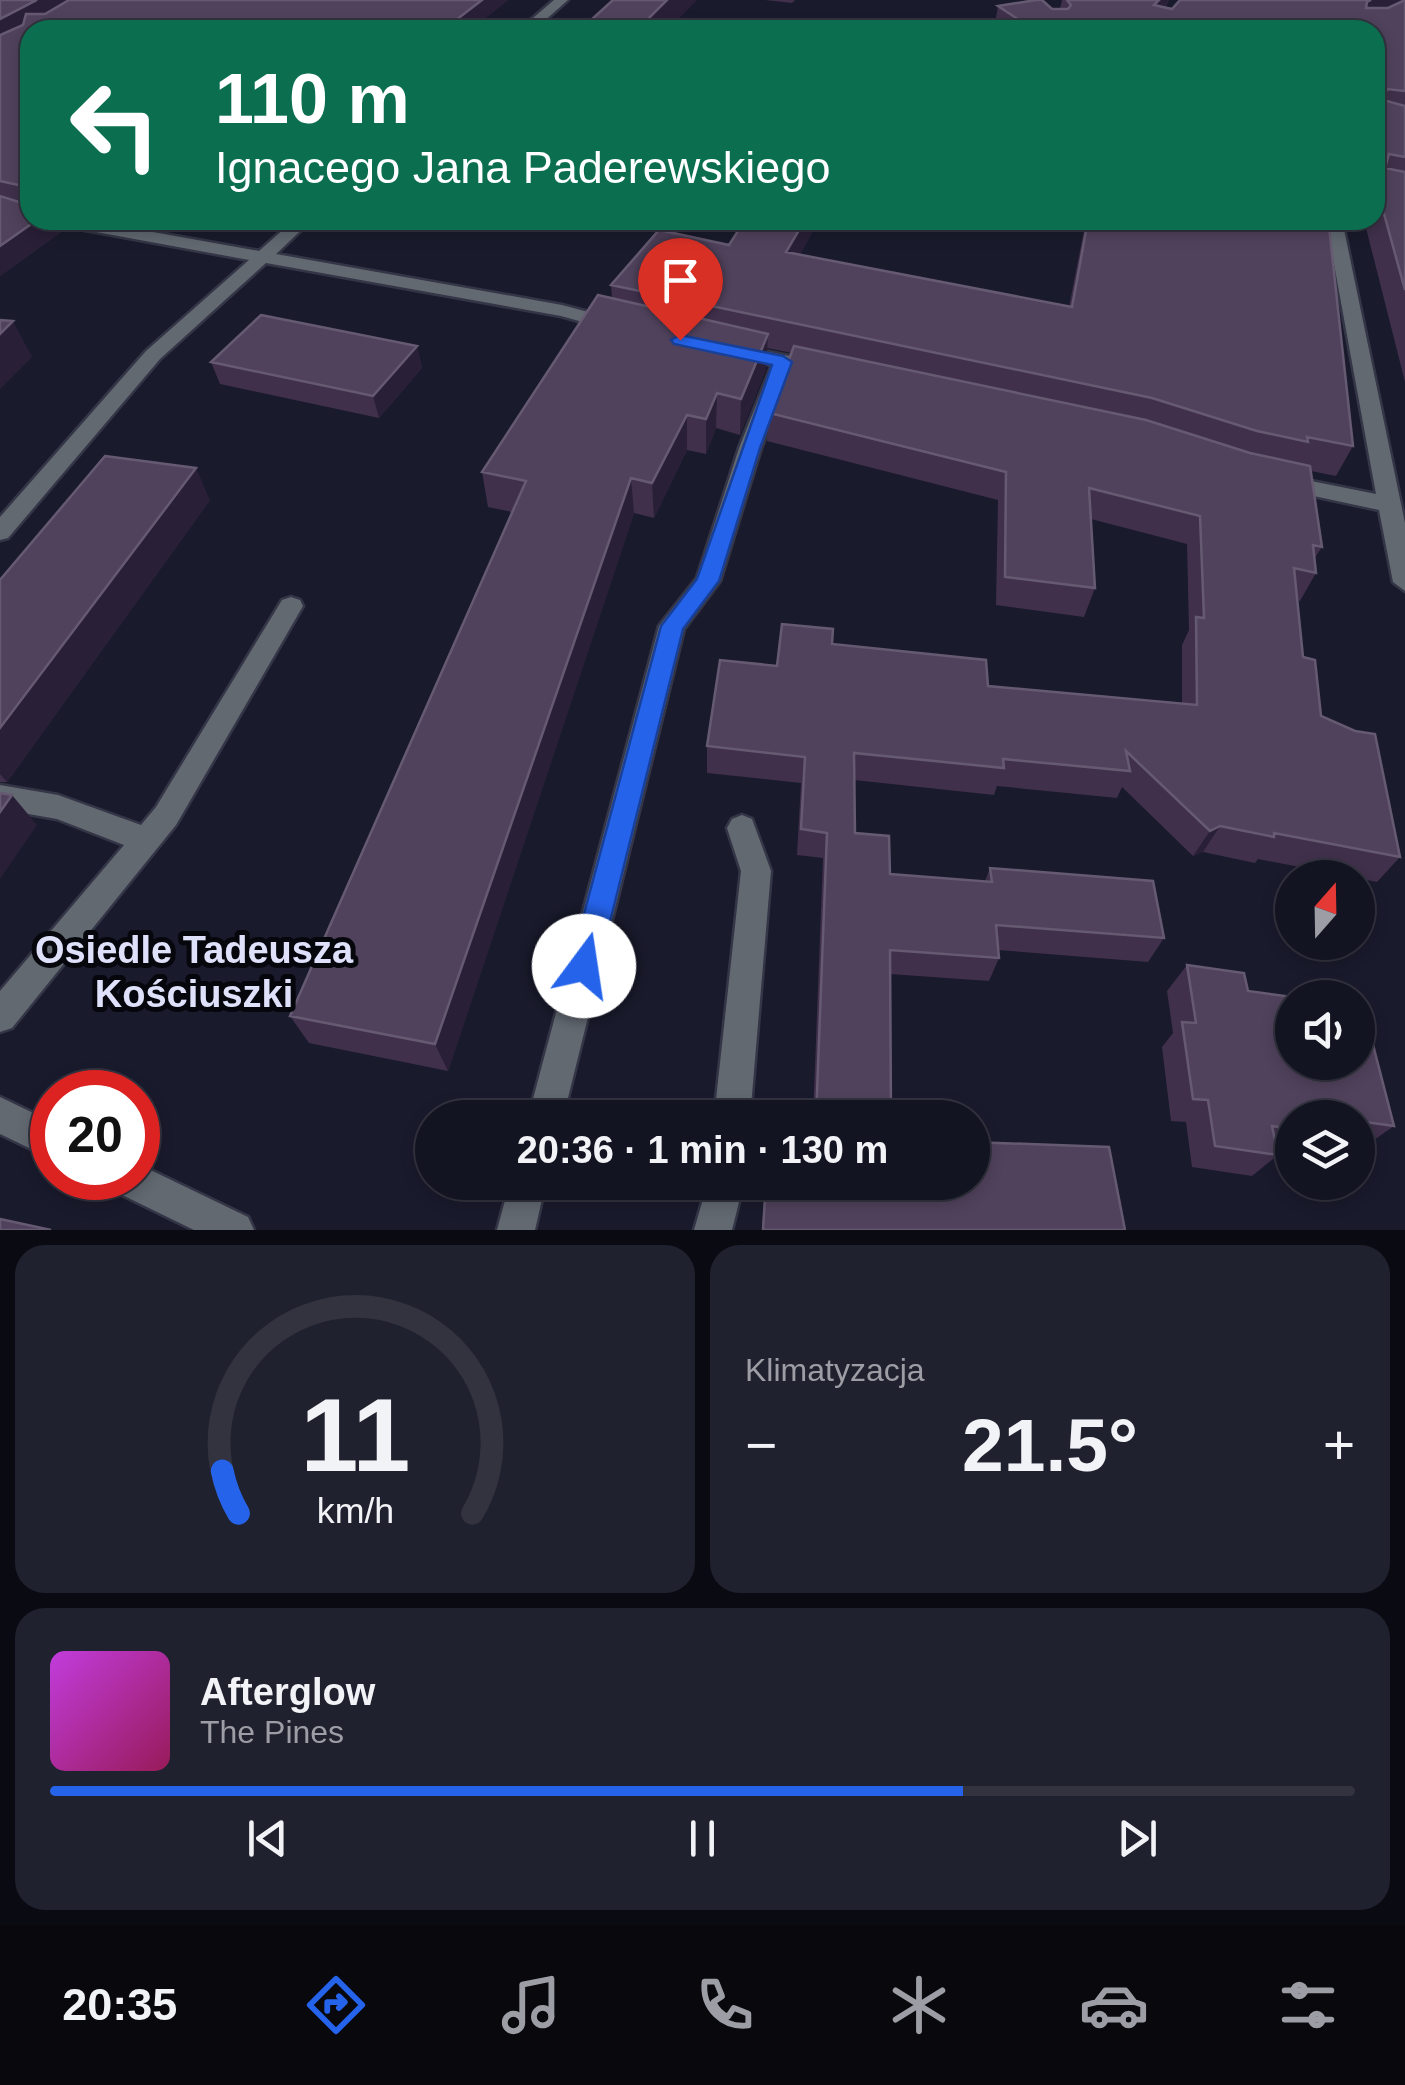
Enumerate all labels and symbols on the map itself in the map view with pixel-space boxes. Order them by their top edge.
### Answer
pin [638,238,723,341]
north arrow [1275,860,1375,960]
position arrow [532,914,636,1018]
district label: Osiedle Tadeusza Kościuszki [35,929,354,1015]
speed limit sign: 20 [30,1070,160,1200]

